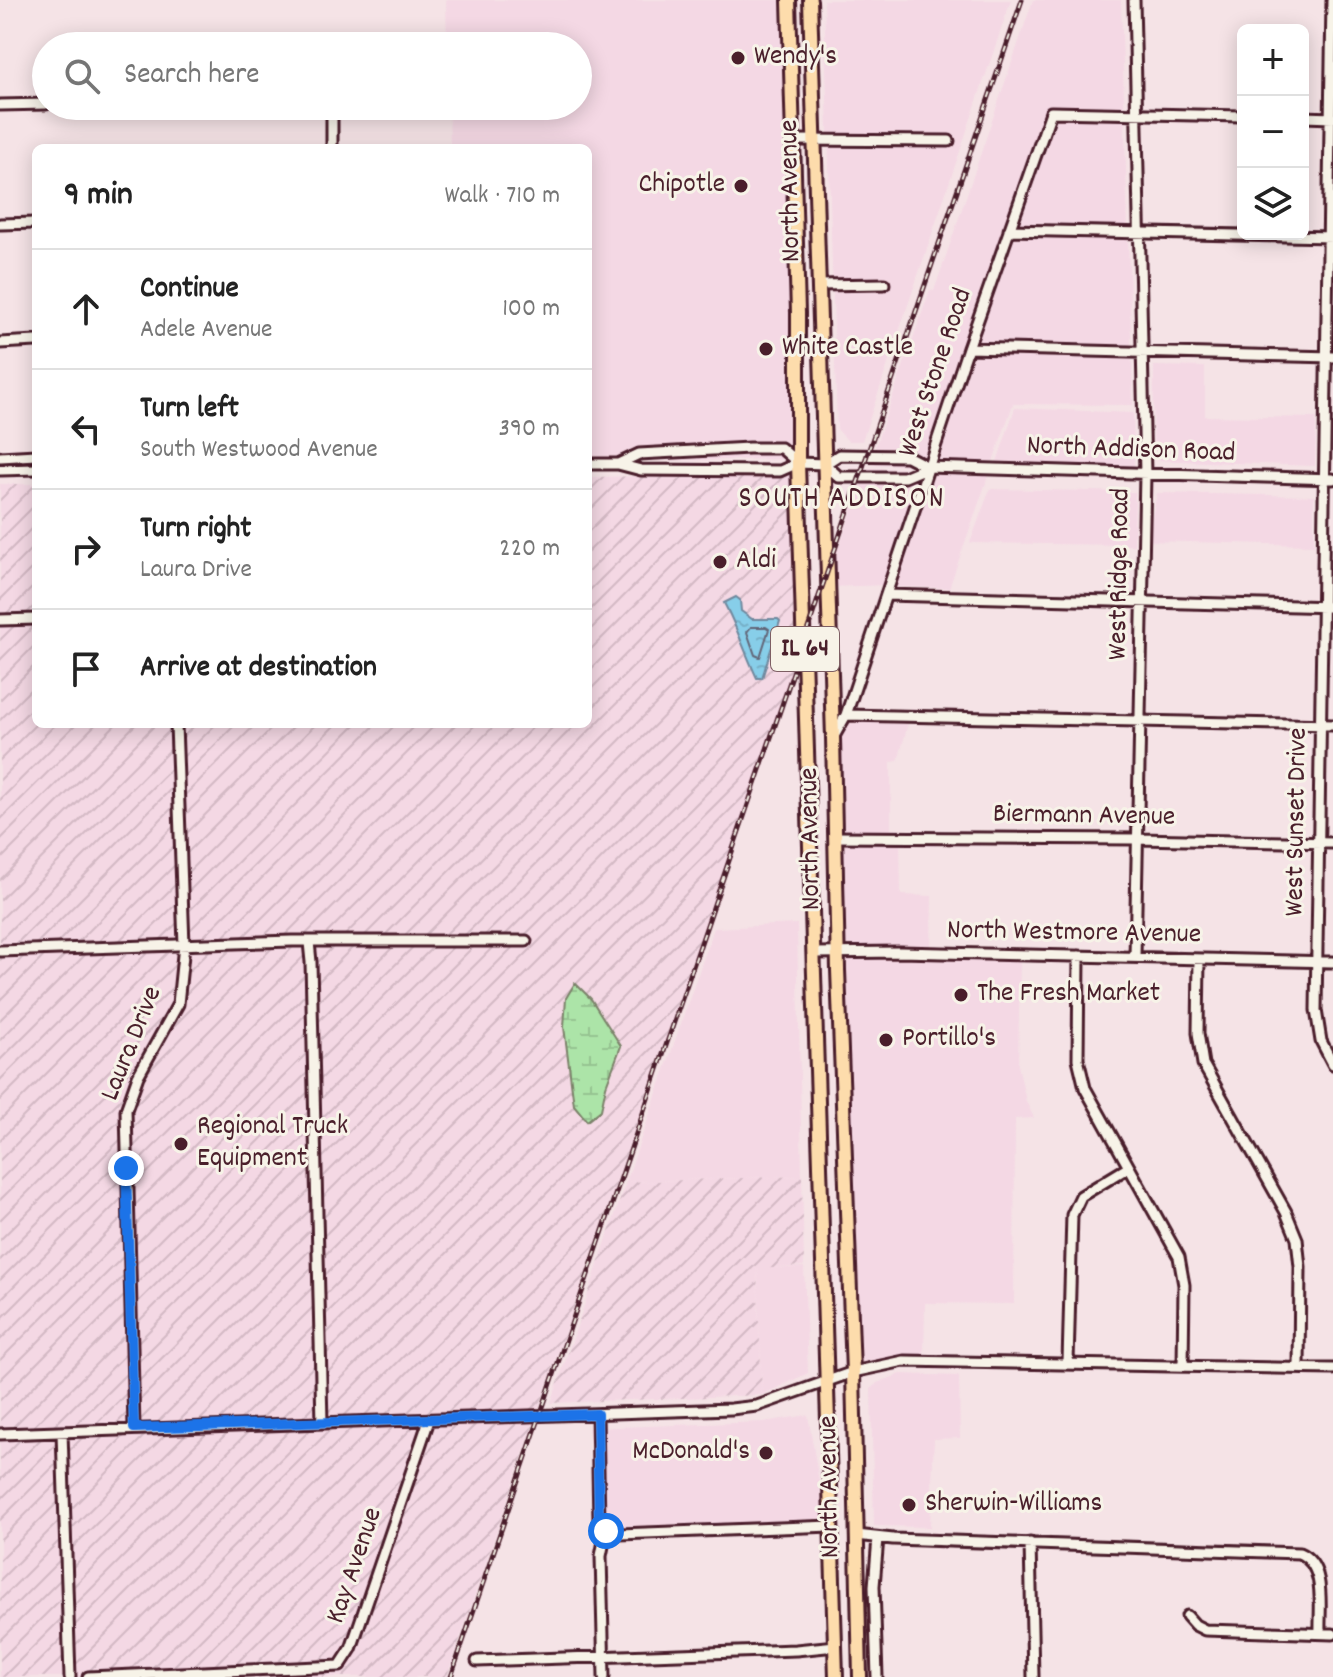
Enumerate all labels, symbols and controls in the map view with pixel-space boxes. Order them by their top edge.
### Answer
map controls [1237,24,1309,240]
button: + [1237,24,1309,96]
search box [32,32,592,120]
place label: Wendy's [754,38,837,78]
marker: Wendy's [729,49,747,67]
icon: search [60,54,104,98]
text: Search here [124,55,260,98]
button: − [1237,96,1309,168]
street label: North Avenue [771,119,813,263]
place label: Chipotle [639,166,725,206]
button: layers [1237,168,1309,240]
text: 9 min [64,172,133,221]
marker: Chipotle [732,177,750,195]
text: Walk · 710 m [445,178,560,215]
text: Continue [140,269,239,312]
street label: West Stone Road [889,283,985,463]
icon: ahead [64,287,108,331]
text: 100 m [502,291,560,328]
text: Adele Avenue [140,312,273,349]
place label: White Castle [782,329,913,369]
marker: White Castle [757,340,775,358]
text: Turn left [140,389,239,432]
icon: left [64,407,108,451]
text: 390 m [499,411,560,448]
street label: North Addison Road [1026,427,1236,475]
text: South Westwood Avenue [140,432,378,469]
district label: SOUTH ADDISON [738,479,946,522]
street label: West Ridge Road [1100,488,1142,660]
text: Turn right [140,509,251,552]
icon: right [64,527,108,571]
text: 220 m [499,531,560,568]
place label: Aldi [736,542,776,582]
text: Laura Drive [140,552,252,589]
marker: Aldi [711,553,729,571]
road number: IL 64 [771,627,839,671]
icon: arrive [64,647,108,691]
text: Arrive at destination [140,648,377,691]
street label: West Sunset Drive [1276,727,1320,917]
street label: North Avenue [791,767,833,911]
street label: Biermann Avenue [992,795,1176,839]
street label: North Westmore Avenue [947,912,1201,956]
place label: The Fresh Market [977,975,1160,1015]
street label: Laura Drive [92,981,174,1107]
marker: The Fresh Market [952,986,970,1004]
place label: Portillo's [902,1020,996,1060]
marker: Portillo's [877,1031,895,1049]
place label: Regional Truck Equipment [197,1108,348,1180]
marker: Regional Truck Equipment [172,1135,190,1153]
route end [108,1150,144,1186]
street label: North Avenue [810,1415,852,1559]
place label: McDonald's [632,1433,750,1473]
marker: McDonald's [757,1444,775,1462]
place label: Sherwin-Williams [925,1485,1102,1525]
marker: Sherwin-Williams [900,1496,918,1514]
street label: Kay Avenue [317,1503,395,1629]
route start [588,1513,624,1549]

